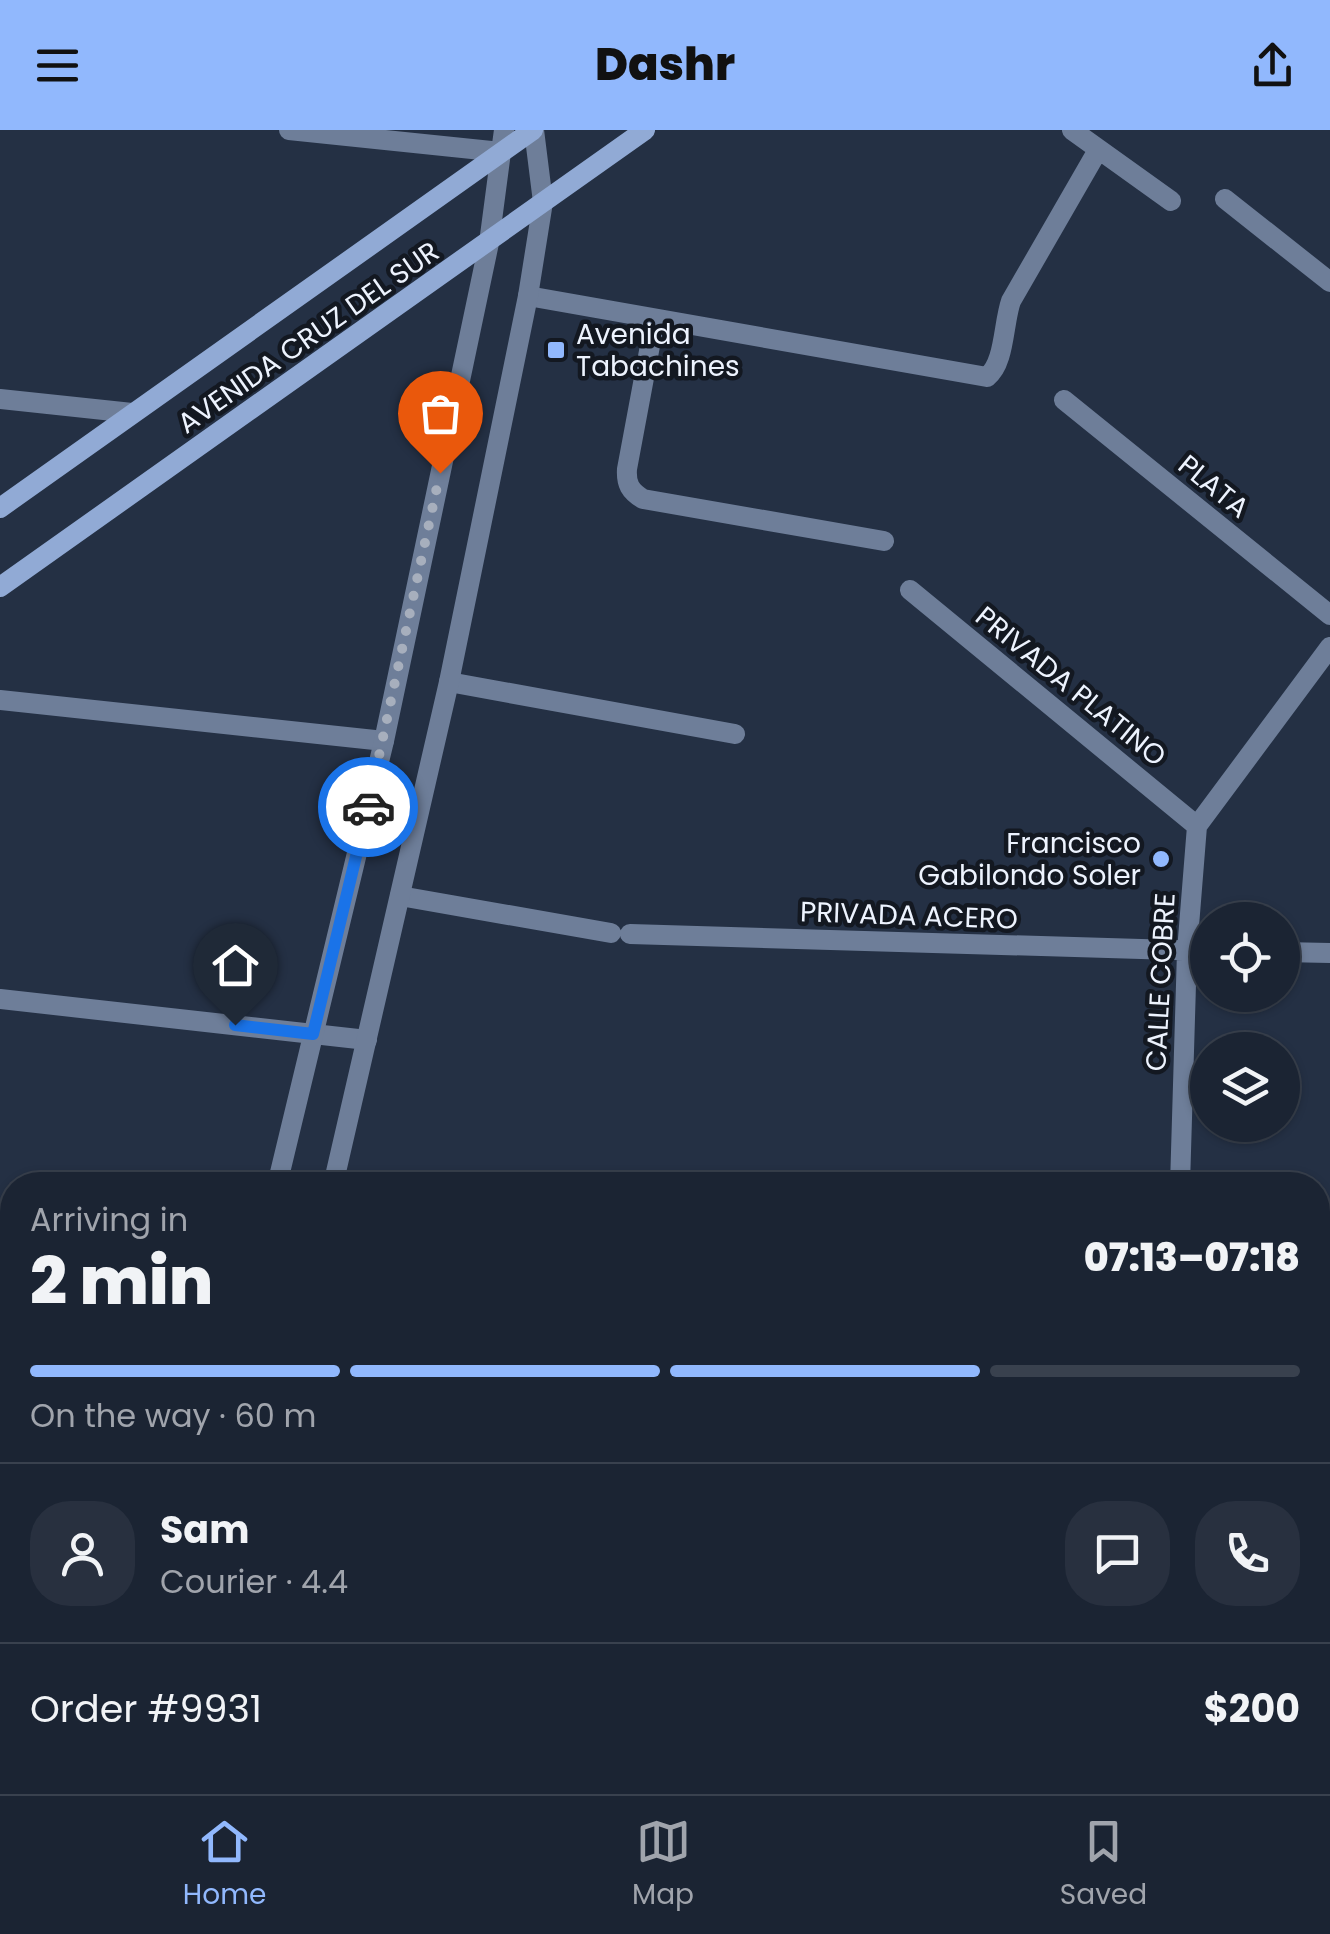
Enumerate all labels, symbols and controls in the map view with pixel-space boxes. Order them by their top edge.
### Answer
text: Dashr [595,33,735,96]
icon: menu [30,38,85,93]
icon: share [1245,38,1300,93]
street label: AVENIDA CRUZ DEL SUR [170,232,447,443]
place label: Avenida Tabachines [576,315,740,386]
marker: Avenida Tabachines [545,339,567,361]
pin [398,371,483,474]
icon: bag [413,386,468,441]
street label: PLATA [1170,446,1258,527]
street label: PRIVADA PLATINO [967,597,1174,775]
courier [318,757,418,857]
icon: car [341,780,396,835]
place label: Francisco Gabilondo Soler [918,824,1141,895]
marker: Francisco Gabilondo Soler [1150,848,1172,870]
street label: PRIVADA ACERO [799,892,1019,939]
street label: CALLE COBRE [1136,892,1185,1072]
map controls [1190,902,1300,1142]
button: locate [1190,902,1300,1012]
pin [193,923,278,1026]
icon: home [208,938,263,993]
button: layers [1190,1032,1300,1142]
text: Arriving in [30,1197,188,1242]
text: 07:13–07:18 [1084,1231,1300,1284]
text: 2 min [30,1236,213,1327]
text: On the way · 60 m [30,1393,316,1438]
button: person [30,1501,135,1606]
button: chat [1065,1501,1170,1606]
button: phone [1195,1501,1300,1606]
text: Sam [160,1503,249,1556]
text: Courier · 4.4 [160,1559,348,1604]
text: Order #9931 [30,1682,262,1735]
text: $200 [1204,1682,1300,1735]
tab: Home [183,1814,266,1916]
tab: Map [632,1814,694,1916]
tab: Saved [1060,1814,1147,1916]

